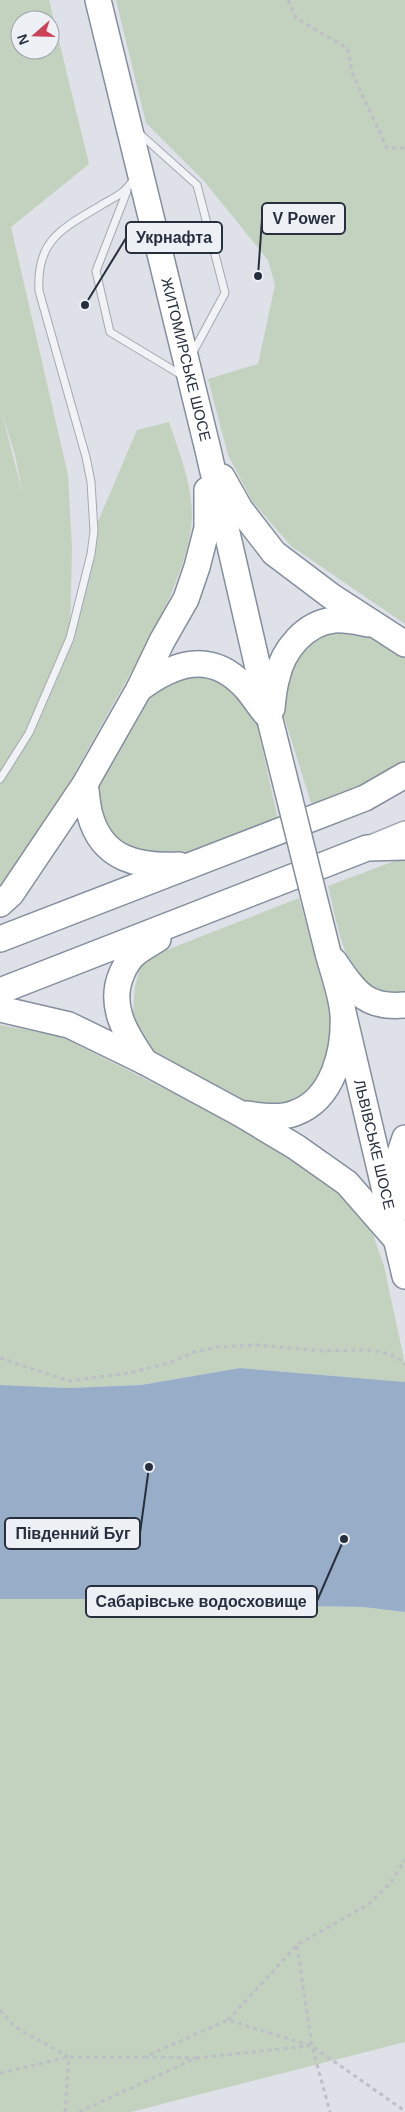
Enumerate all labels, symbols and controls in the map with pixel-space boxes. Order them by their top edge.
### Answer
north arrow [10,10,60,60]
text: N [14,32,32,47]
callout: V Power [262,203,345,234]
text: V Power [272,210,336,227]
callout: Укрнафта [126,222,222,253]
text: Укрнафта [136,229,212,246]
street label: ЖИТОМИРСЬКЕ ШОСЕ [158,276,215,443]
street label: ЛЬВІВСЬКЕ ШОСЕ [351,1077,398,1211]
callout: Південний Буг [5,1518,140,1549]
text: Південний Буг [15,1525,131,1542]
callout: Сабарівське водосховище [86,1586,317,1617]
text: Сабарівське водосховище [95,1593,307,1610]

